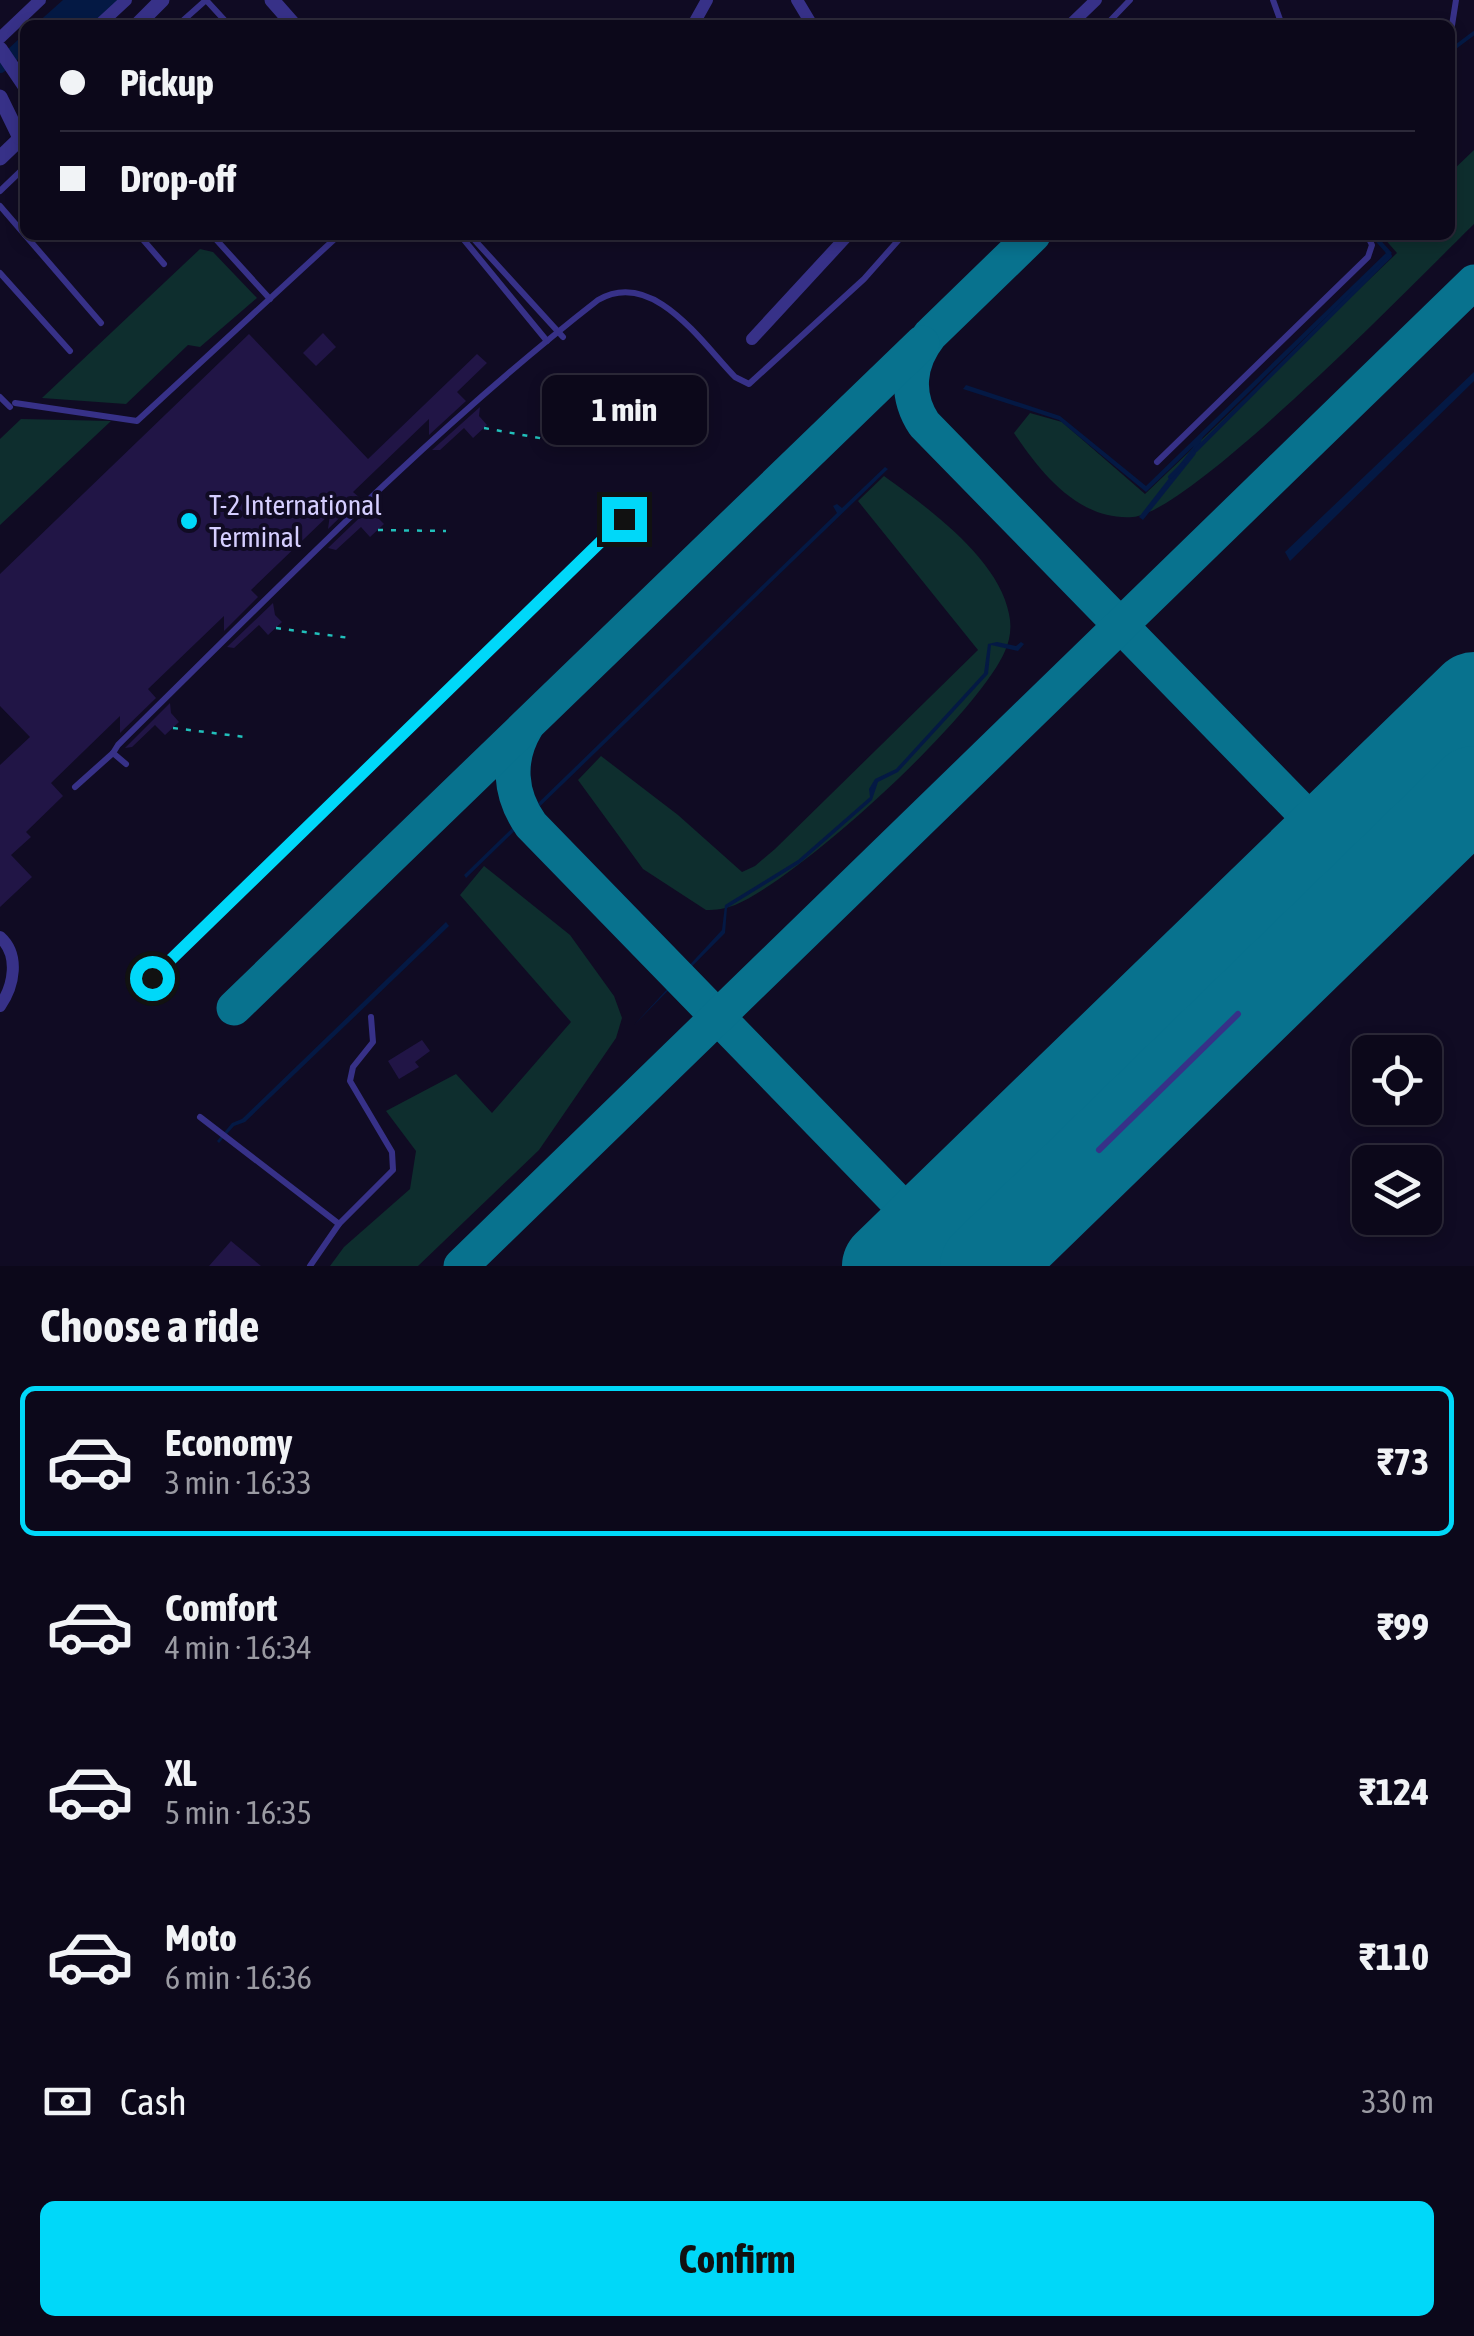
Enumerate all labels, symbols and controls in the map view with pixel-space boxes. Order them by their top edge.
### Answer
text: Pickup [120,61,214,104]
text: Drop-off [120,157,236,200]
callout: 1 min [542,374,706,444]
text: 1 min [592,391,657,428]
place label: T-2 International Terminal [209,489,382,553]
route end [602,497,647,542]
marker: T-2 International Terminal [178,510,200,532]
route start [130,956,175,1001]
map controls [1352,1035,1442,1235]
button: locate [1352,1035,1442,1125]
button: layers [1352,1145,1442,1235]
text: Choose a ride [40,1300,259,1352]
icon: car [45,1416,135,1506]
text: Economy [165,1421,292,1464]
text: ₹73 [1377,1440,1429,1483]
text: 3 min · 16:33 [165,1464,312,1501]
icon: car [45,1581,135,1671]
text: Comfort [165,1586,277,1629]
text: ₹99 [1377,1605,1429,1648]
text: 4 min · 16:34 [165,1629,312,1666]
icon: car [45,1746,135,1836]
text: XL [165,1751,197,1794]
text: ₹124 [1359,1770,1429,1813]
text: 5 min · 16:35 [165,1794,312,1831]
icon: car [45,1911,135,2001]
text: Moto [165,1916,237,1959]
text: ₹110 [1359,1935,1429,1978]
text: 6 min · 16:36 [165,1959,312,1996]
icon: cash [40,2074,95,2129]
text: Cash [120,2080,187,2123]
text: 330 m [1361,2083,1434,2120]
button: Confirm [40,2201,1434,2316]

